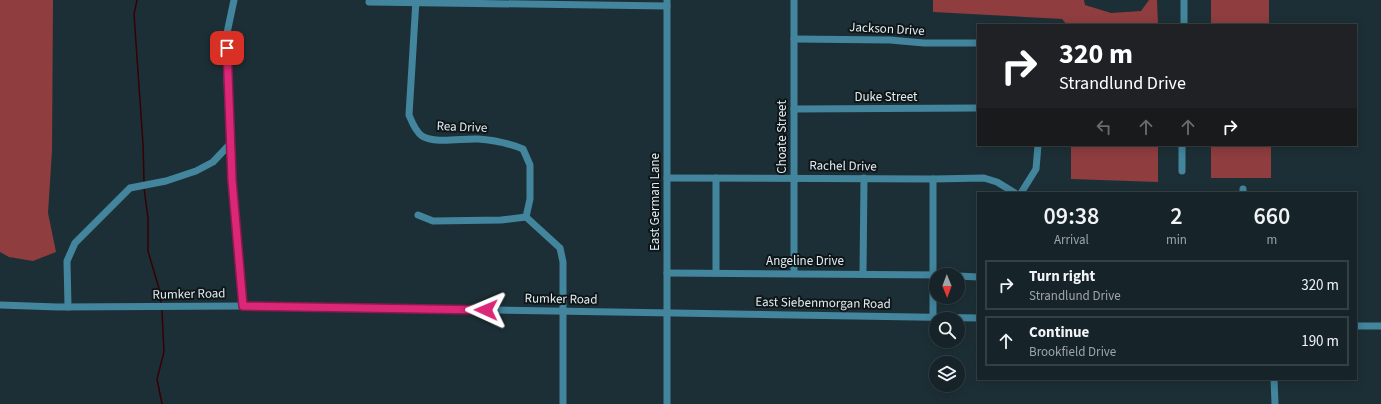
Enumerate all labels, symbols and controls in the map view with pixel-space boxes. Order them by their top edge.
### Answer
street label: Jackson Drive [849,18,925,40]
pin [210,31,244,65]
text: 320 m [1059,34,1133,74]
icon: arrive [216,37,238,59]
icon: right [993,40,1045,92]
text: Strandlund Drive [1059,71,1186,96]
street label: Duke Street [855,88,918,106]
street label: Choate Street [773,100,791,174]
icon: left [1093,116,1115,138]
icon: ahead [1135,116,1157,138]
icon: ahead [1177,116,1199,138]
icon: right [1219,116,1241,138]
street label: Rea Drive [436,117,488,137]
street label: East German Lane [646,153,664,251]
street label: Rachel Drive [809,156,877,176]
text: 09:38 [1044,199,1099,234]
text: 2 [1170,199,1183,234]
text: 660 [1254,199,1290,234]
text: Arrival [1054,231,1089,249]
text: min [1166,231,1187,249]
text: m [1267,231,1277,249]
street label: Angeline Drive [766,252,844,270]
text: Turn right [1029,266,1095,287]
north arrow [929,268,965,304]
map controls [929,268,965,392]
icon: right [995,274,1017,296]
text: 320 m [1301,275,1339,296]
street label: Rumker Road [152,284,226,304]
text: Strandlund Drive [1029,287,1121,305]
position arrow [465,289,507,331]
street label: Rumker Road [524,289,598,309]
street label: East Siebenmorgan Road [755,293,891,313]
button: search [929,312,965,348]
text: Continue [1029,322,1089,343]
icon: ahead [995,330,1017,352]
text: 190 m [1301,331,1339,352]
text: Brookfield Drive [1029,343,1116,361]
button: layers [929,356,965,392]

